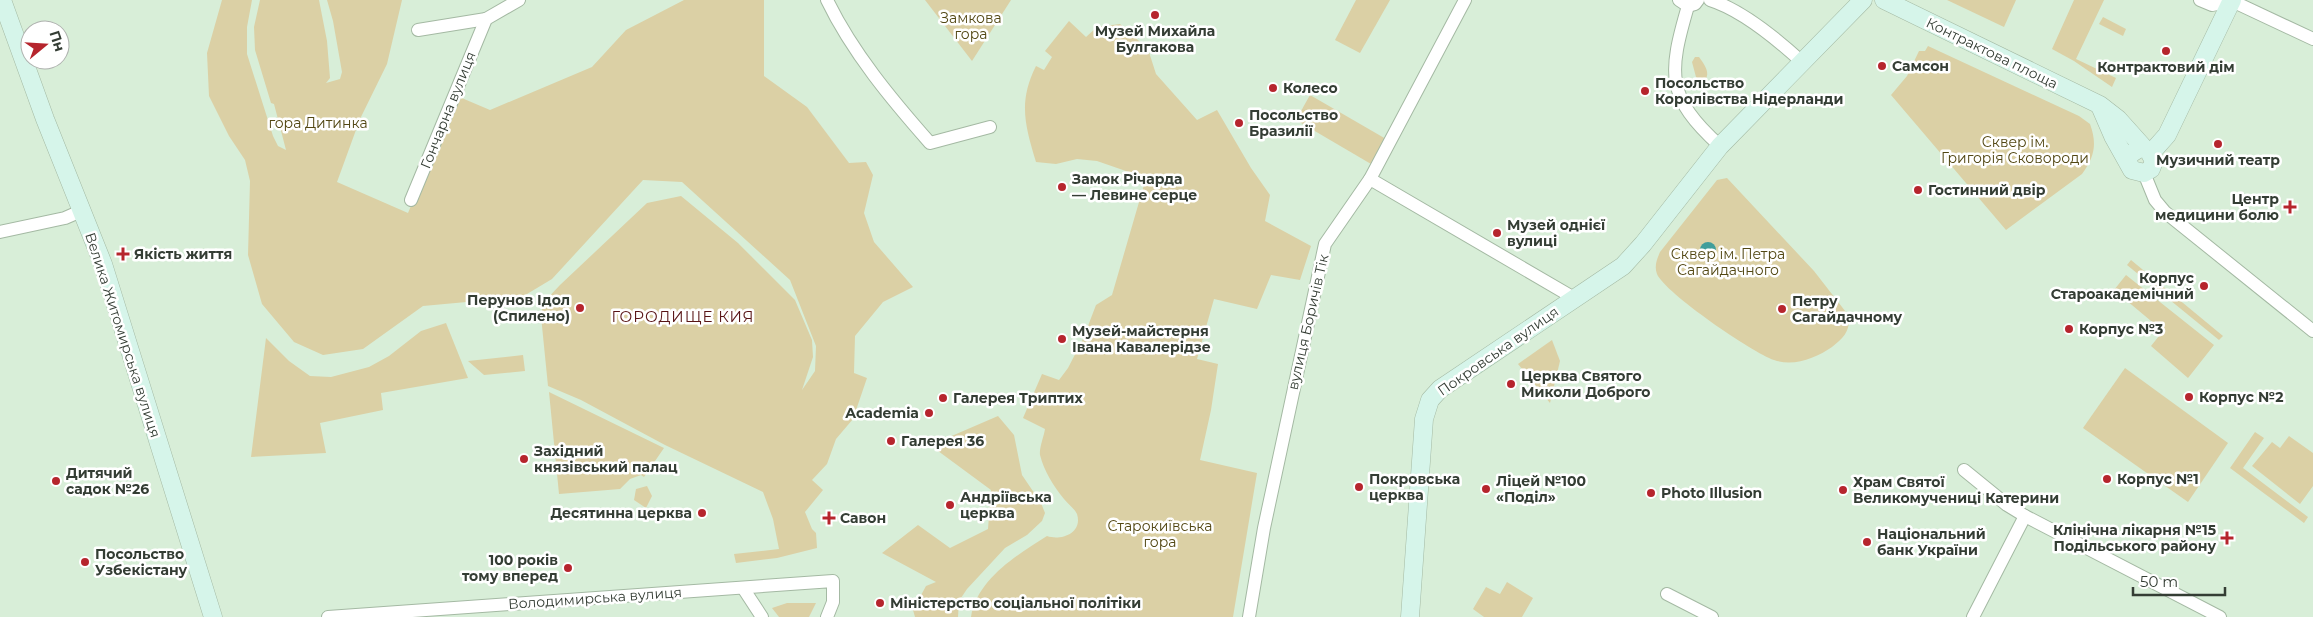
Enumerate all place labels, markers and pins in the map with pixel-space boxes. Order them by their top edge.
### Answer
marker: Музей Михайла Булгакова [1149,9,1161,21]
place label: Музей Михайла Булгакова [1095,22,1215,56]
marker: Контрактовий дім [2160,45,2172,57]
place label: Самсон [1892,57,1949,75]
place label: Контрактовий дім [2097,58,2235,76]
marker: Самсон [1876,60,1888,72]
place label: Посольство Королівства Нідерланди [1655,74,1843,108]
place label: Колесо [1283,79,1338,97]
marker: Колесо [1267,82,1279,94]
marker: Посольство Королівства Нідерланди [1639,85,1651,97]
place label: Посольство Бразилії [1249,106,1338,140]
marker: Посольство Бразилії [1233,117,1245,129]
marker: Музичний театр [2212,138,2224,150]
place label: Музичний театр [2156,151,2280,169]
place label: Замок Річарда — Левине серце [1071,170,1197,204]
marker: Замок Річарда — Левине серце [1056,181,1068,193]
place label: Гостинний двір [1928,181,2046,199]
marker: Гостинний двір [1912,184,1924,196]
place label: Центр медицини болю [2155,190,2279,224]
marker: Центр медицини болю [2283,200,2297,214]
place label: Музей однієї вулиці [1507,216,1606,250]
marker: Музей однієї вулиці [1491,227,1503,239]
place label: Якість життя [134,245,232,263]
marker: Якість життя [116,247,130,261]
place label: Корпус Староакадемічний [2051,269,2195,303]
marker: Корпус Староакадемічний [2198,280,2210,292]
place label: Перунов Ідол (Спилено) [467,291,570,325]
place label: Петру Сагайдачному [1792,292,1903,326]
marker: Перунов Ідол (Спилено) [574,302,586,314]
marker: Петру Сагайдачному [1776,303,1788,315]
place label: Корпус №3 [2079,320,2163,338]
place label: Музей-майстерня Івана Кавалерідзе [1072,322,1211,356]
marker: Корпус №3 [2063,323,2075,335]
marker: Музей-майстерня Івана Кавалерідзе [1056,333,1068,345]
place label: Церква Святого Миколи Доброго [1521,367,1651,401]
marker: Церква Святого Миколи Доброго [1505,378,1517,390]
place label: Корпус №2 [2199,388,2284,406]
place label: Галерея Триптих [953,389,1083,407]
marker: Корпус №2 [2183,391,2195,403]
marker: Галерея Триптих [937,392,949,404]
place label: Academia [844,404,919,422]
marker: Academia [923,407,935,419]
place label: Галерея 36 [901,432,984,450]
marker: Галерея 36 [885,435,897,447]
place label: Західний князівський палац [533,442,678,476]
marker: Західний князівський палац [518,453,530,465]
place label: Дитячий садок №26 [66,464,149,498]
place label: Покровська церква [1369,470,1460,504]
place label: Корпус №1 [2117,470,2199,488]
place label: Ліцей №100 «Поділ» [1496,472,1586,506]
place label: Храм Святої Великомучениці Катерини [1853,473,2059,507]
marker: Корпус №1 [2101,473,2113,485]
marker: Дитячий садок №26 [50,475,62,487]
marker: Покровська церква [1353,481,1365,493]
marker: Ліцей №100 «Поділ» [1480,483,1492,495]
place label: Photo Illusion [1661,484,1762,502]
marker: Храм Святої Великомучениці Катерини [1837,484,1849,496]
marker: Photo Illusion [1645,487,1657,499]
place label: Андріївська церква [960,488,1052,522]
marker: Андріївська церква [944,499,956,511]
place label: Десятинна церква [551,504,692,522]
marker: Десятинна церква [696,507,708,519]
place label: Савон [840,509,886,527]
marker: Савон [822,511,836,525]
place label: Клінічна лікарня №15 Подільського району [2053,521,2216,555]
place label: Національний банк України [1877,525,1986,559]
marker: Клінічна лікарня №15 Подільського району [2220,531,2234,545]
marker: Національний банк України [1861,536,1873,548]
place label: Посольство Узбекістану [95,545,188,579]
place label: 100 років тому вперед [462,551,558,585]
marker: Посольство Узбекістану [79,556,91,568]
marker: 100 років тому вперед [562,562,574,574]
place label: Міністерство соціальної політіки [890,594,1141,612]
marker: Міністерство соціальної політіки [874,597,886,609]

